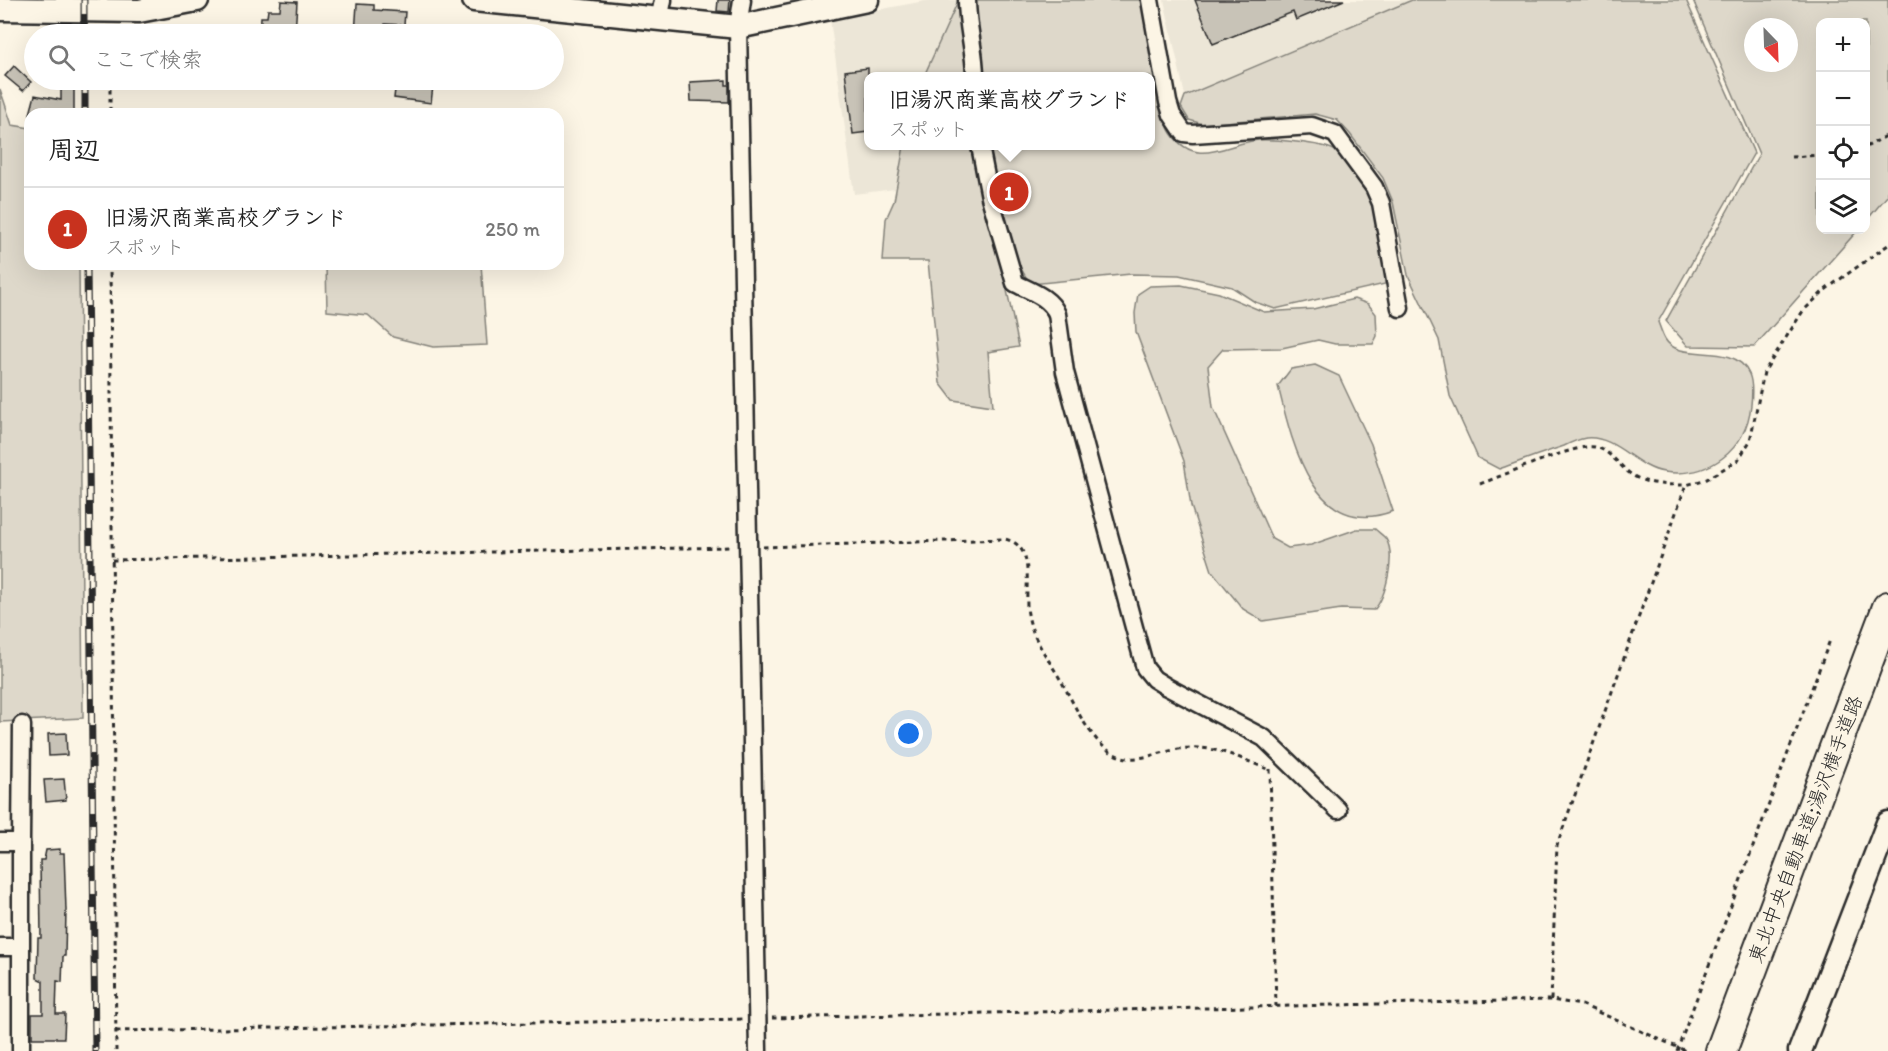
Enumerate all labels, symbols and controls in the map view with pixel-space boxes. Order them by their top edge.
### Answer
north arrow [1744,18,1798,72]
map controls [1816,18,1870,234]
button: + [1816,18,1870,72]
search box [24,24,564,90]
icon: search [45,41,78,74]
text: ここで検索 [93,46,203,73]
popup [864,72,1155,150]
button: − [1816,72,1870,126]
text: 旧湯沢商業高校グランド [888,86,1131,113]
text: スポット [888,117,968,141]
button: locate [1816,126,1870,180]
text: 周辺 [48,134,100,166]
pin: 1 [990,170,1028,214]
button: layers [1816,180,1870,234]
text: 旧湯沢商業高校グランド [105,204,347,231]
text: 1 [63,217,72,241]
text: 250 m [485,217,540,241]
text: スポット [105,235,185,259]
street label: 東北中央自動車道;湯沢横手道路 [1743,692,1867,966]
your location [894,719,923,748]

